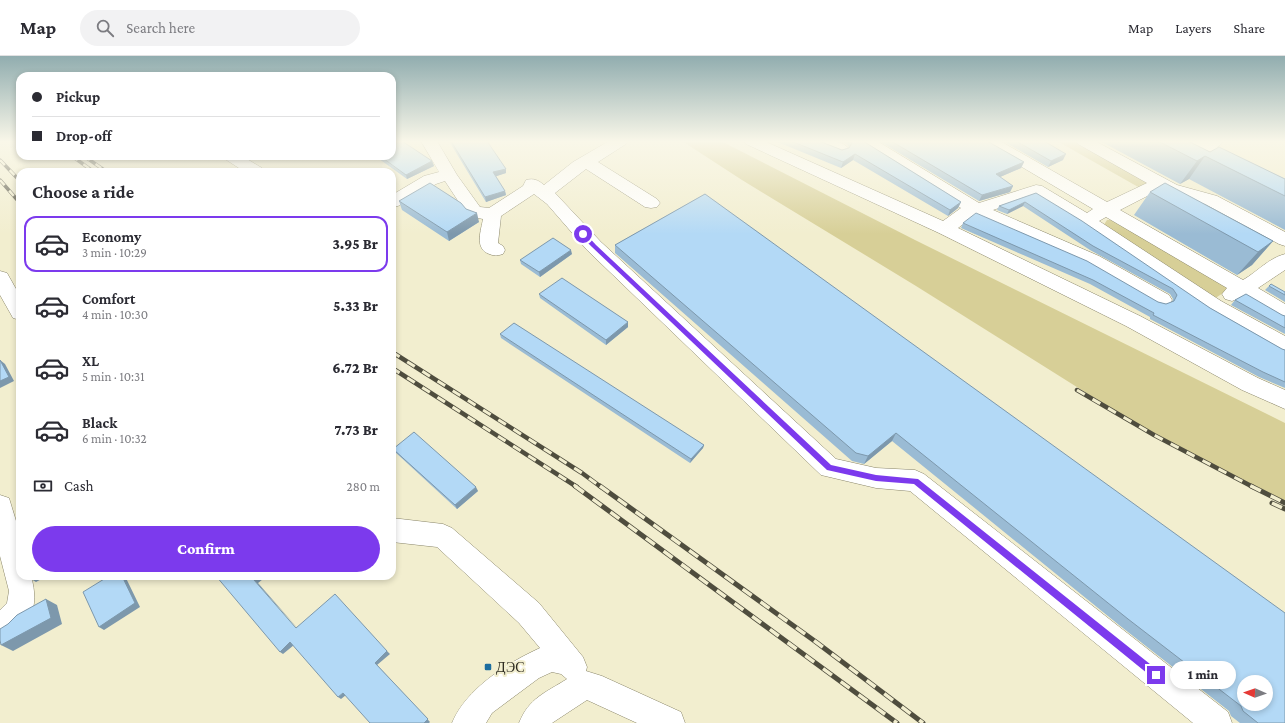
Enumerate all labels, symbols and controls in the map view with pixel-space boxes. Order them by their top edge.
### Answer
search box [80,10,360,46]
text: Map [20,17,56,38]
icon: search [94,17,116,39]
text: Search here [126,20,195,36]
text: Map [1128,20,1153,36]
text: Layers [1175,20,1212,36]
text: Share [1234,20,1265,36]
text: Pickup [56,89,100,105]
text: Drop-off [56,128,112,144]
text: Choose a ride [32,182,134,202]
route start [574,225,592,243]
icon: car [34,226,70,262]
text: Economy [82,229,141,245]
text: 3.95 Br [332,236,378,252]
text: 3 min · 10:29 [82,245,147,260]
icon: car [34,288,70,324]
text: Comfort [82,291,136,307]
text: 5.33 Br [333,298,378,314]
text: 4 min · 10:30 [82,307,148,322]
icon: car [34,350,70,386]
text: XL [82,353,99,369]
text: 6.72 Br [332,360,378,376]
text: 5 min · 10:31 [82,369,145,384]
icon: car [34,412,70,448]
text: Black [82,415,117,431]
text: 7.73 Br [334,422,378,438]
text: 6 min · 10:32 [82,431,147,446]
icon: cash [32,475,54,497]
text: Cash [64,478,94,494]
text: 280 m [347,479,380,494]
button: Confirm [32,526,380,572]
place label: ДЭС [496,659,524,675]
callout: 1 min [1170,661,1236,689]
marker: ДЭС [483,662,493,672]
route end [1147,666,1165,684]
text: 1 min [1188,667,1218,682]
north arrow [1237,675,1273,711]
map controls [1237,675,1273,711]

